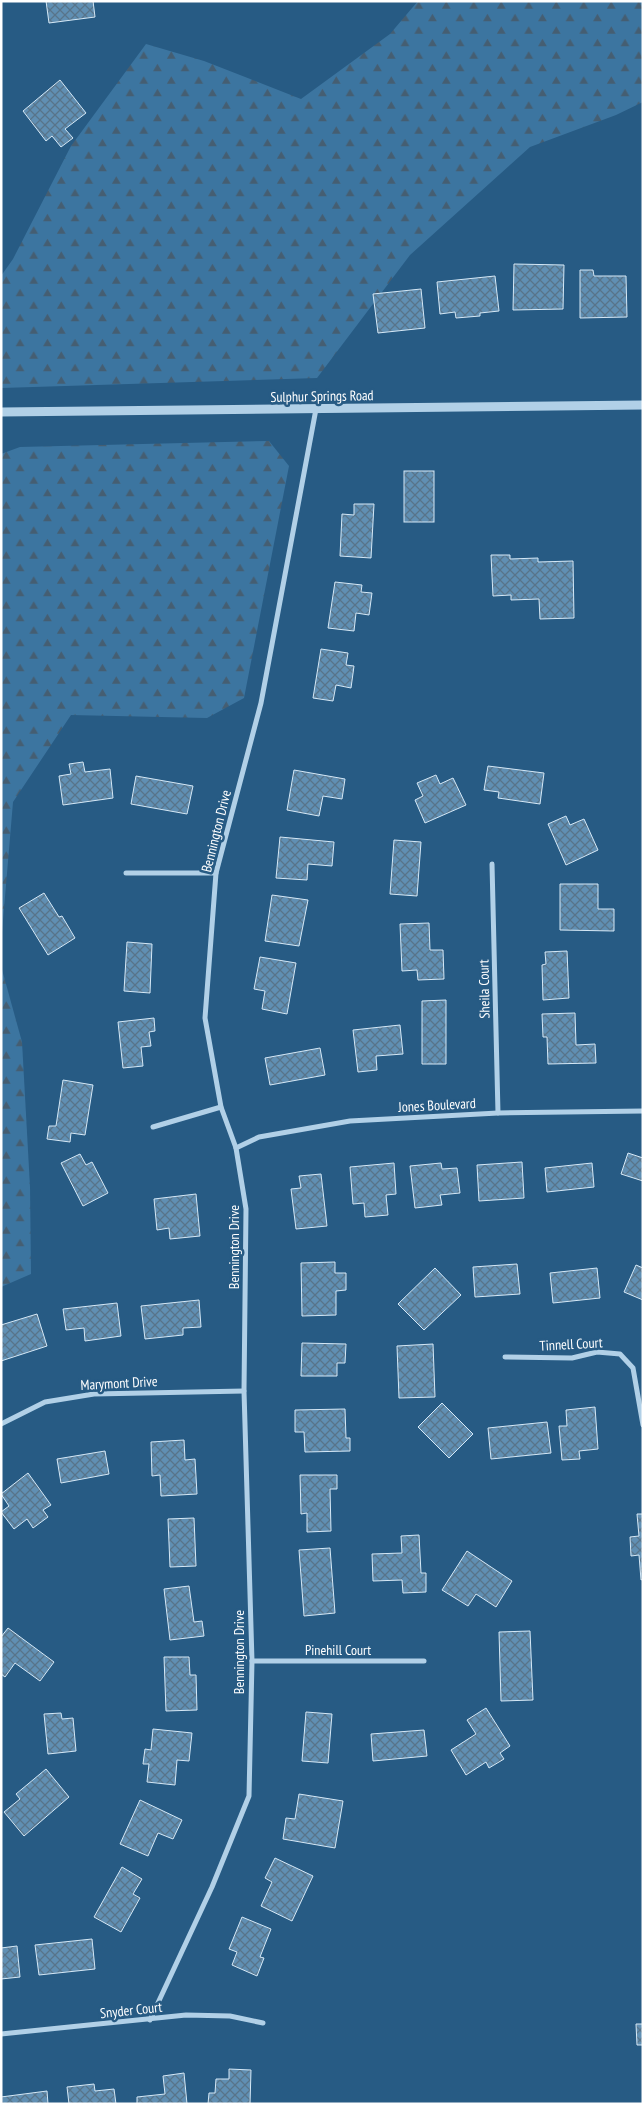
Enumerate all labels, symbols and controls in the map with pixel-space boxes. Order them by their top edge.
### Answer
street label: Sulphur Springs Road [270,386,374,406]
street label: Bennington Drive [197,788,235,874]
street label: Sheila Court [474,959,494,1019]
street label: Jones Boulevard [397,1094,476,1116]
street label: Bennington Drive [225,1205,243,1289]
street label: Tinnell Court [539,1333,603,1355]
street label: Marymont Drive [80,1372,158,1394]
street label: Bennington Drive [230,1610,248,1694]
street label: Pinehill Court [305,1641,371,1659]
street label: Snyder Court [99,1998,163,2022]

